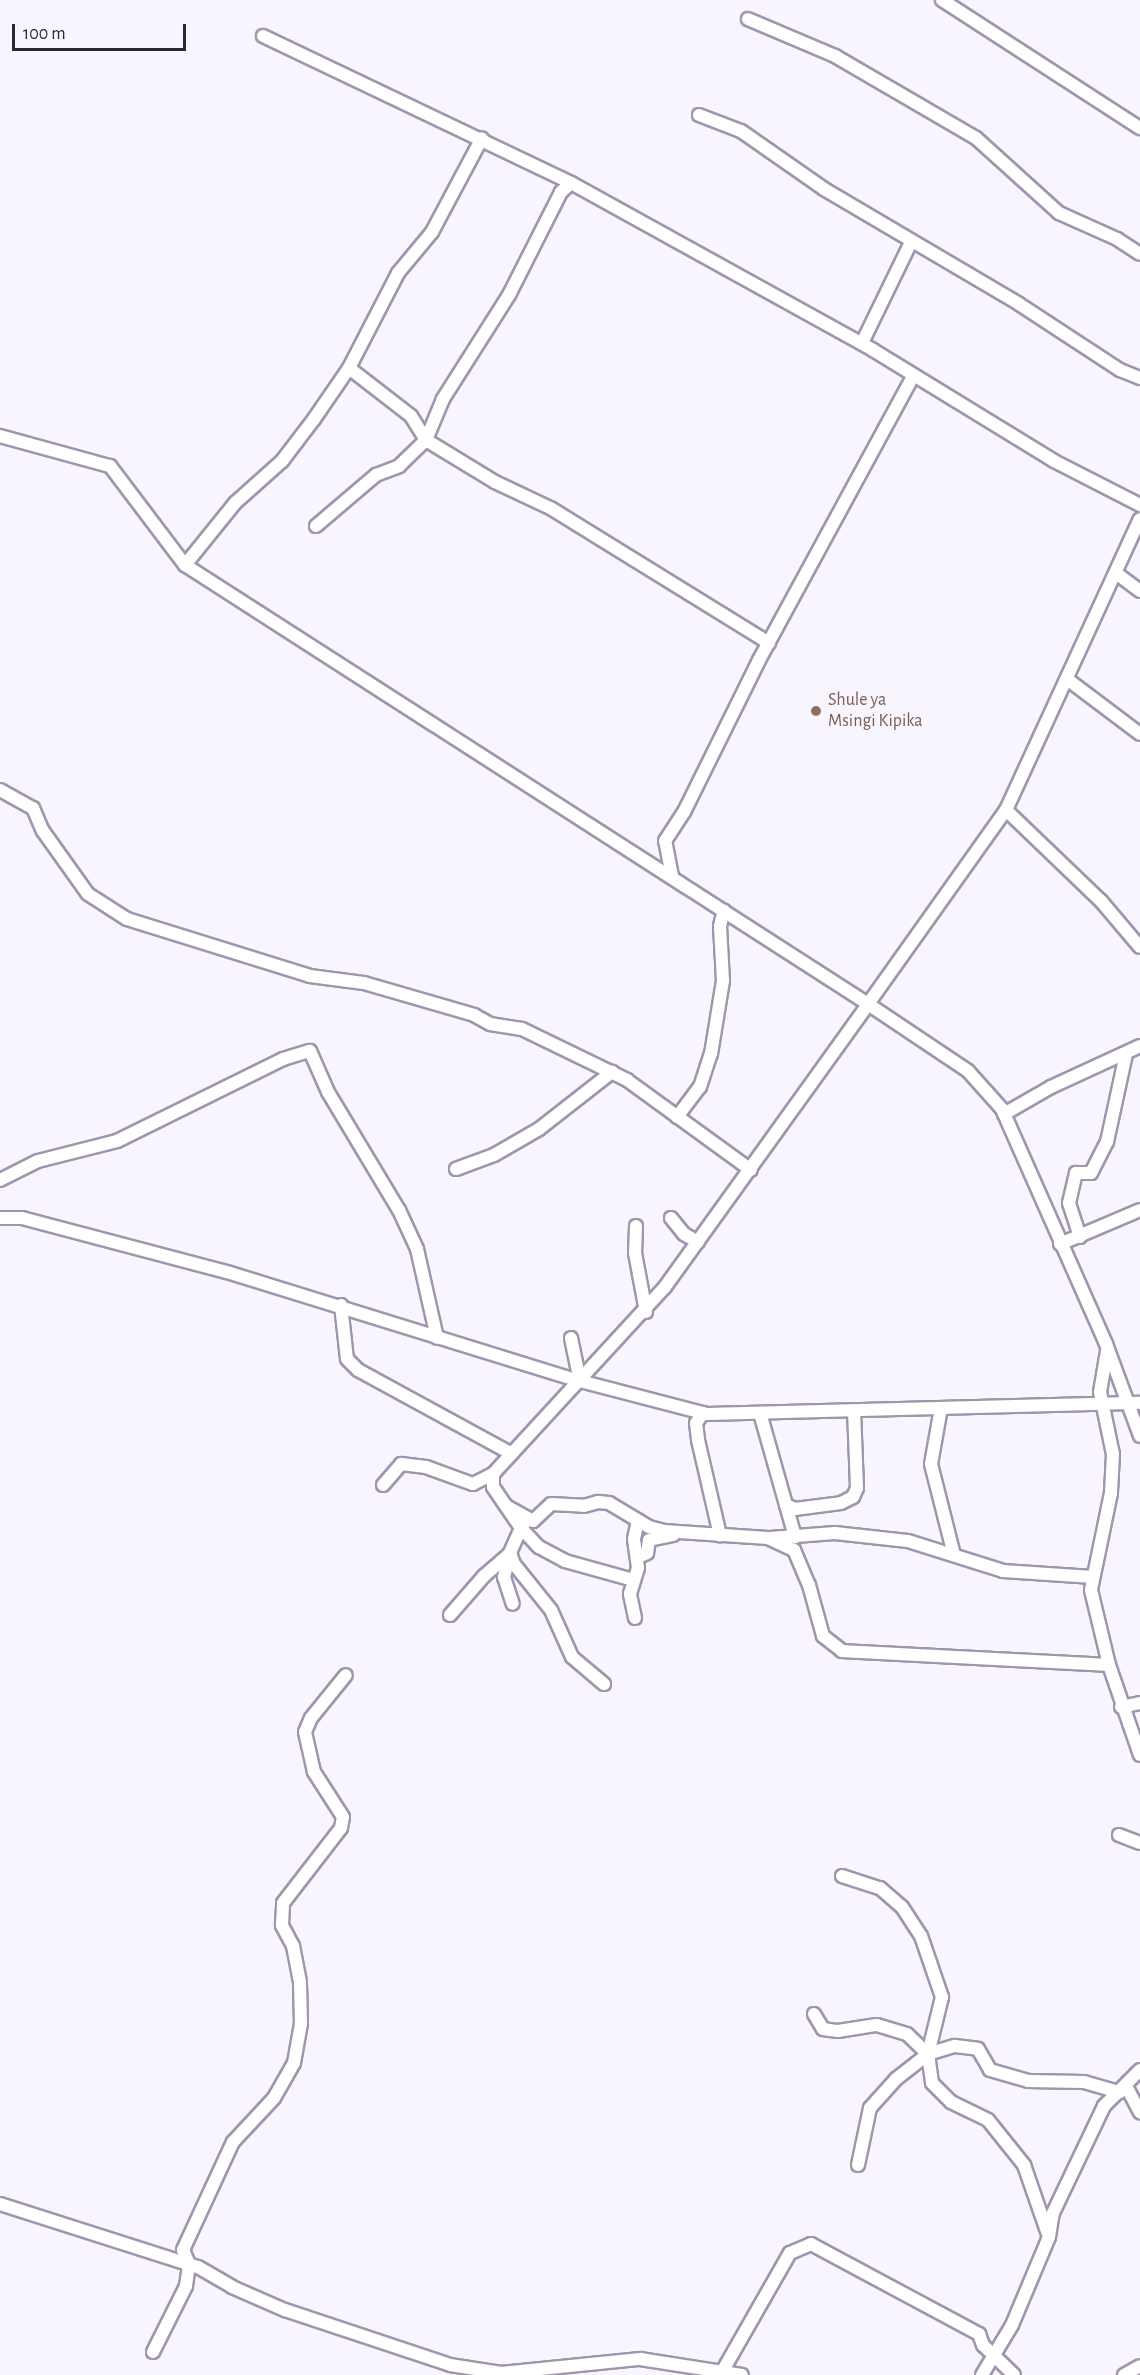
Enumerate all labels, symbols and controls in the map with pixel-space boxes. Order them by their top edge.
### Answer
scale bar [15,12,189,50]
text: 100 m [23,25,66,43]
place label: Shule ya Msingi Kipika [828,690,922,732]
marker: Shule ya Msingi Kipika [809,704,823,718]

